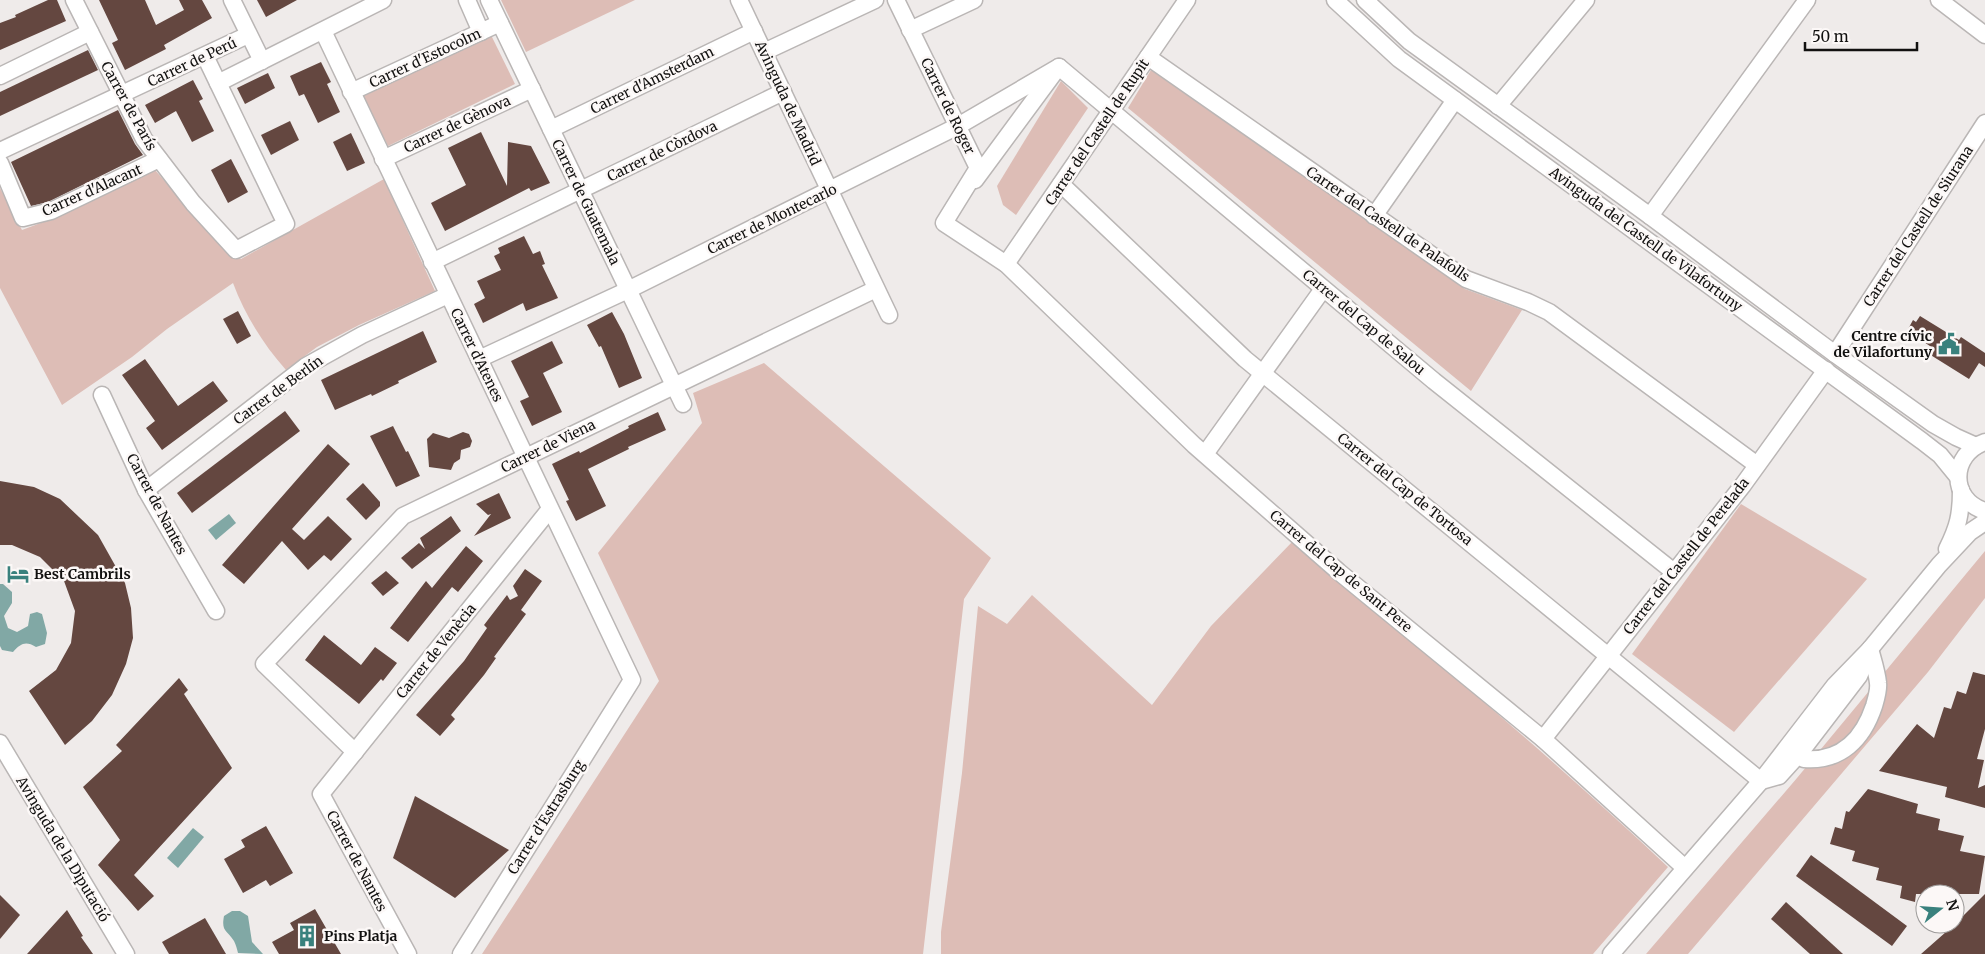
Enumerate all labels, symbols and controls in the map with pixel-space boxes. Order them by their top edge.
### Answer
scale bar [1805,20,1918,52]
street label: Carrer d'Estocolm [366,24,484,92]
text: 50 m [1812,27,1849,46]
street label: Carrer de Perú [145,33,240,91]
street label: Avinguda de Madrid [751,37,825,169]
street label: Carrer d'Amsterdam [587,42,717,118]
street label: Carrer de Roger [917,55,979,157]
street label: Carrer del Castell de Rupit [1041,55,1153,209]
street label: Carrer de París [97,58,161,154]
street label: Carrer de Gènova [401,91,514,157]
street label: Carrer de Còrdova [604,116,720,185]
street label: Carrer de Guatemala [548,136,624,268]
street label: Carrer del Castell de Siurana [1859,142,1977,310]
street label: Carrer d'Alacant [39,160,145,220]
street label: Carrer del Castell de Palafolls [1303,162,1473,286]
street label: Avinguda del Castell de Vilafortuny [1545,162,1747,316]
street label: Carrer de Montecarlo [704,180,840,258]
street label: Carrer del Cap de Salou [1299,265,1429,379]
street label: Carrer d'Atenes [447,305,508,405]
place label: Centre cívic de Vilafortuny [1834,327,1933,361]
public building icon: Centre cívic de Vilafortuny [1936,331,1962,357]
street label: Carrer de Berlín [230,351,326,429]
street label: Carrer de Viena [498,415,599,477]
street label: Carrer del Cap de Tortosa [1334,429,1477,549]
street label: Carrer de Nantes [123,450,191,558]
street label: Carrer del Castell de Perelada [1619,474,1753,638]
street label: Carrer del Cap de Sant Pere [1266,506,1416,636]
hotel icon: Best Cambrils [5,561,31,587]
place label: Best Cambrils [34,565,131,583]
street label: Carrer de Venècia [392,600,480,702]
street label: Carrer d'Estrasburg [503,756,589,878]
street label: Avinguda de la Diputació [12,772,114,925]
street label: Carrer de Nantes [323,807,391,915]
north arrow [1915,884,1965,934]
text: N [1942,897,1963,913]
building icon: Pins Platja [294,923,320,949]
place label: Pins Platja [324,927,398,945]

